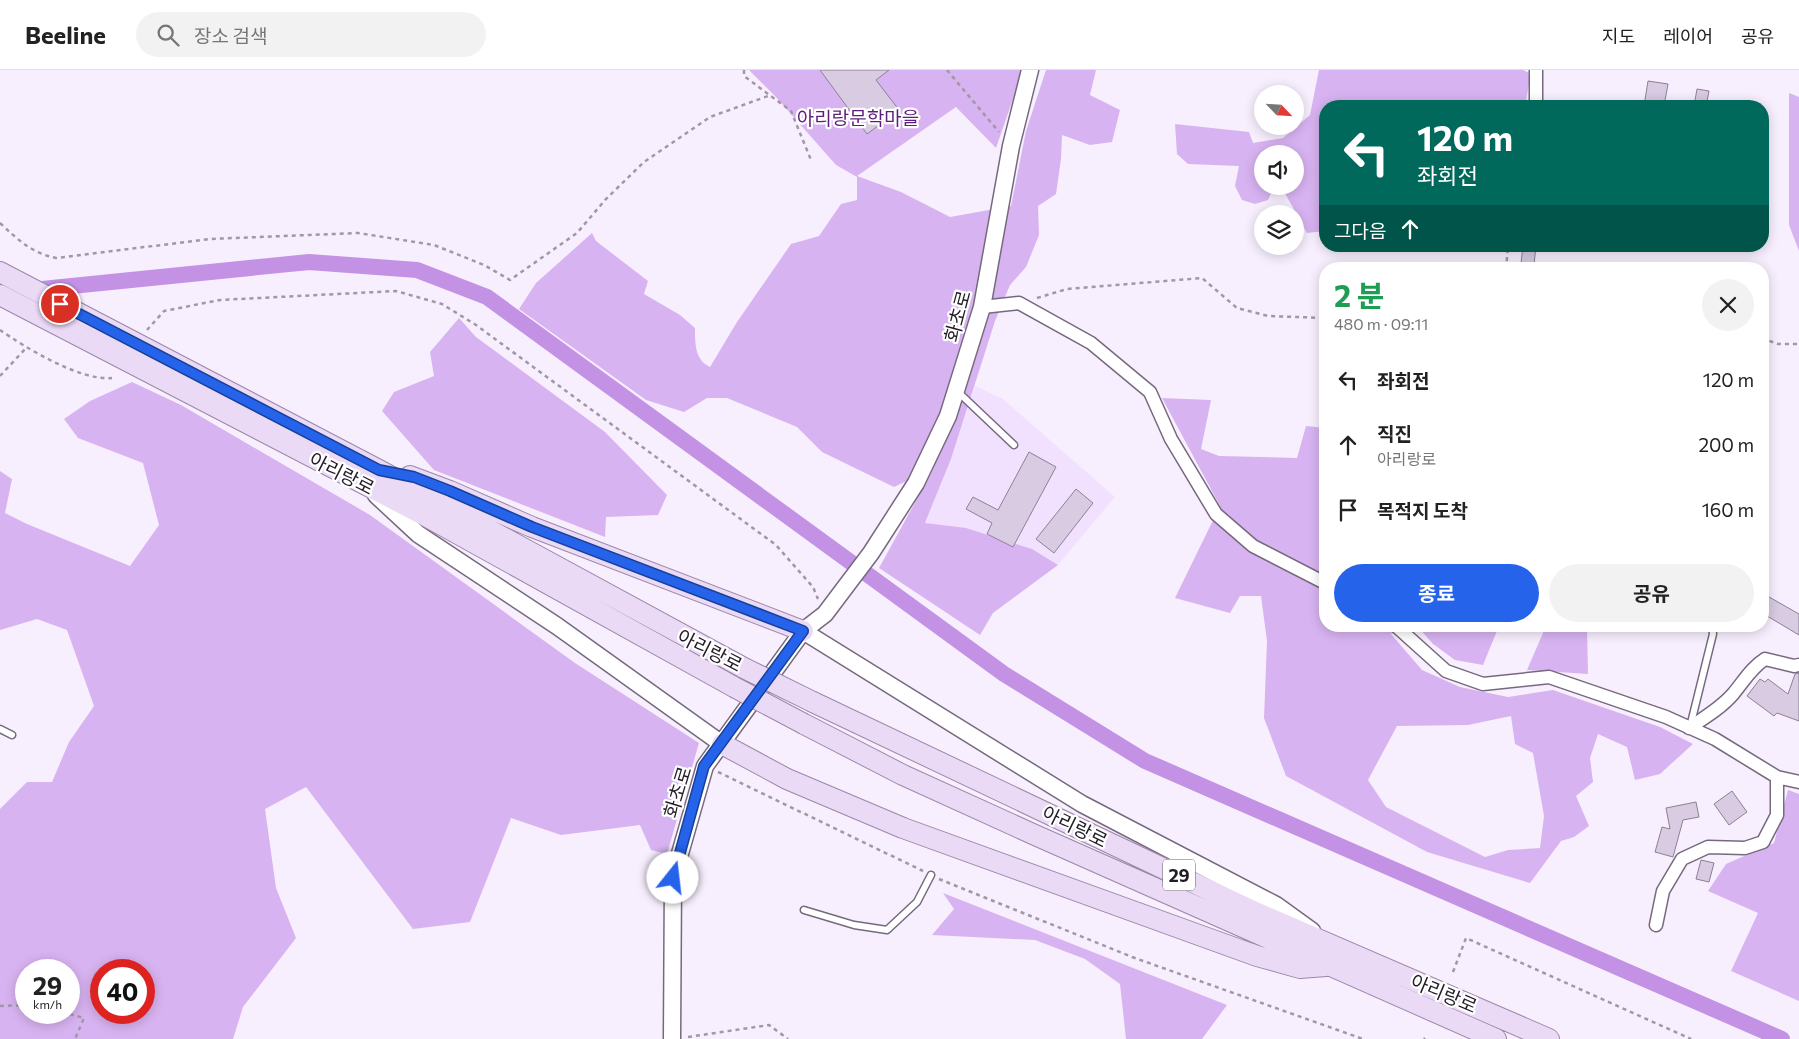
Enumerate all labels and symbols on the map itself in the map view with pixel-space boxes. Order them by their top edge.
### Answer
north arrow [1254,85,1304,135]
park label: 아리랑문학마을 [797,106,919,129]
pin [39,283,81,325]
street label: 화초로 [939,288,975,344]
street label: 아리랑로 [306,447,378,499]
street label: 아리랑로 [674,624,746,676]
street label: 화초로 [658,764,696,820]
street label: 아리랑로 [1039,800,1111,852]
position arrow [646,851,698,903]
road number: 29 [1163,860,1195,890]
speed limit sign: 40 [90,959,155,1024]
street label: 아리랑로 [1407,969,1481,1017]

